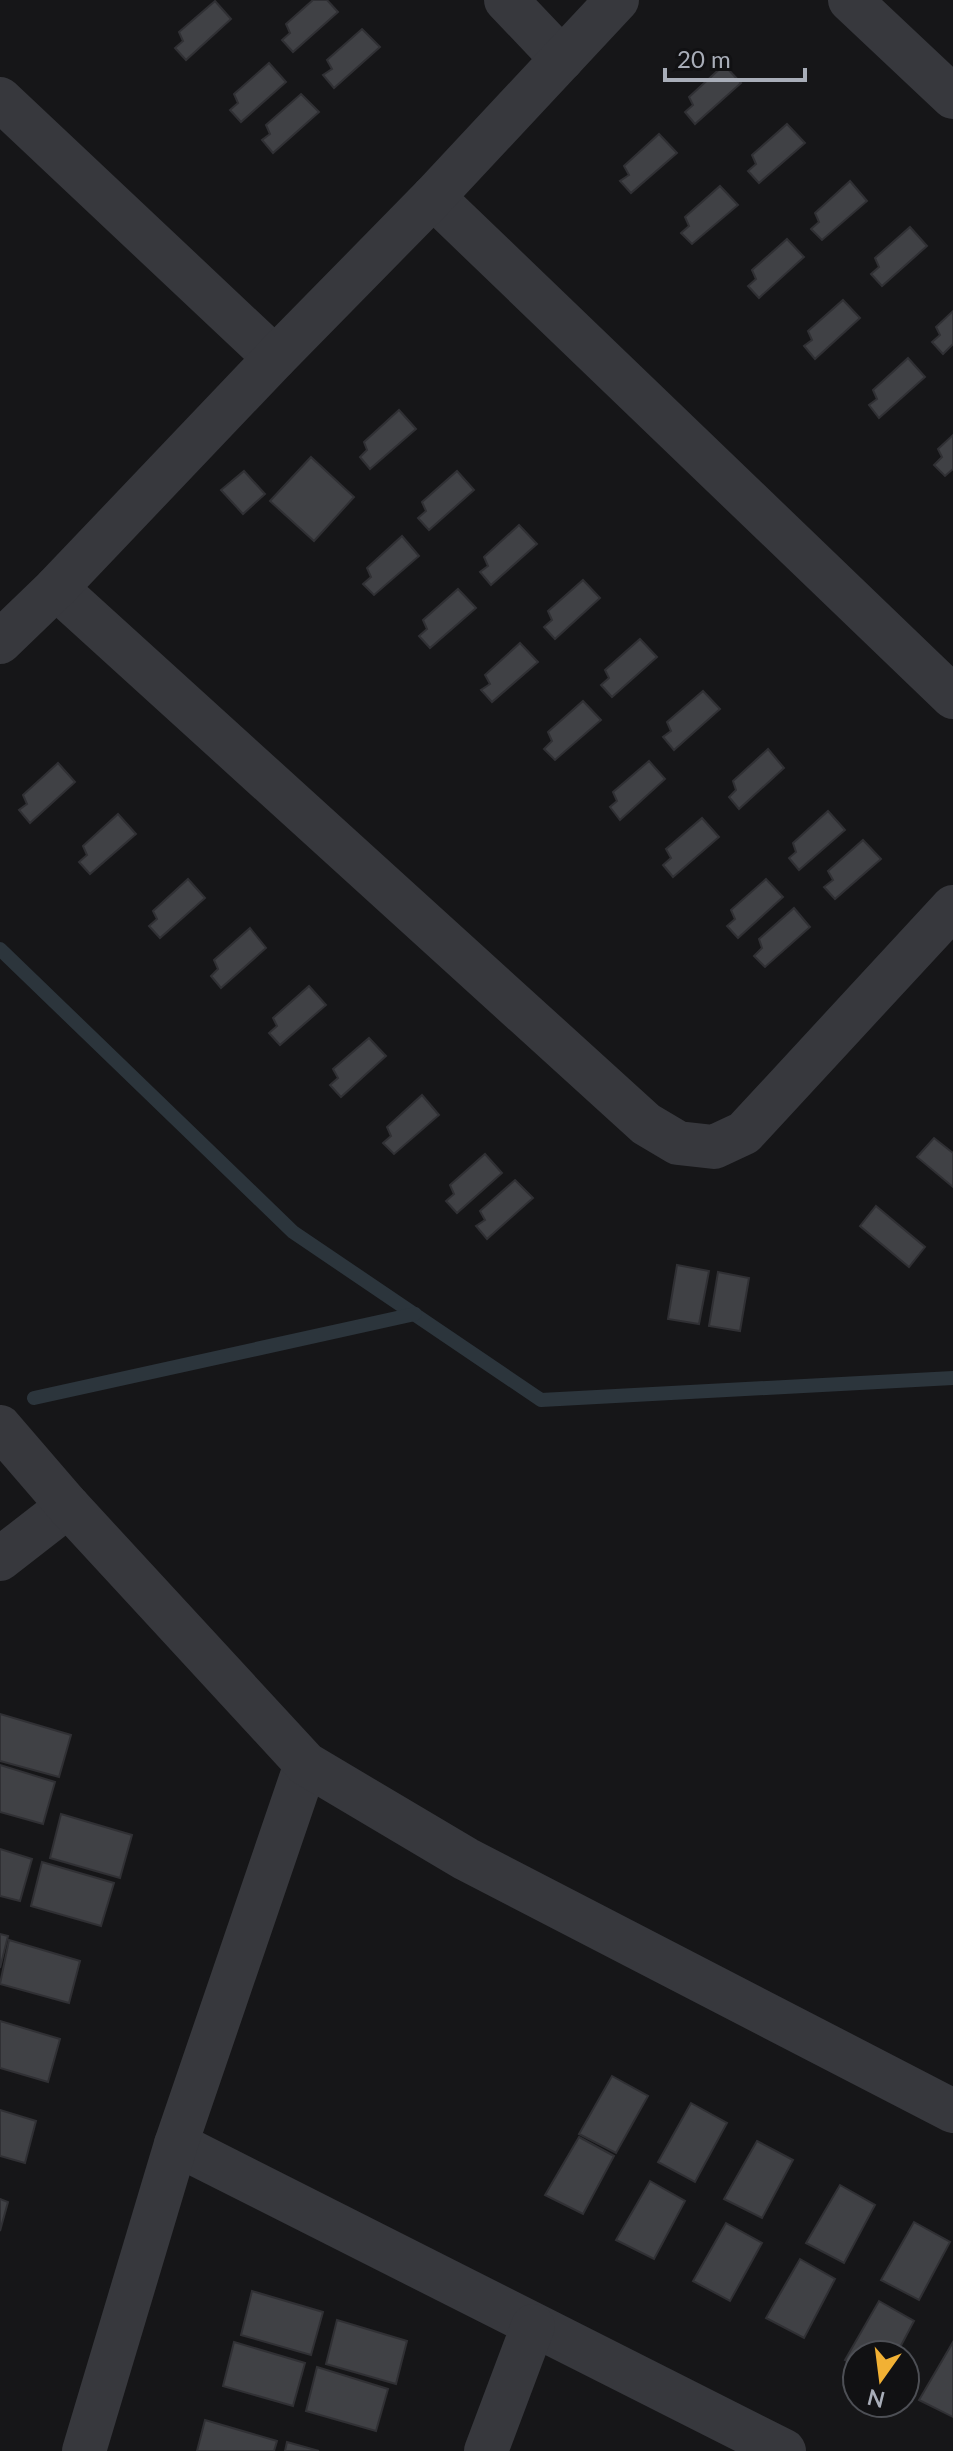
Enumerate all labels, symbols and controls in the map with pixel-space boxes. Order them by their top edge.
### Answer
scale bar [665,32,805,82]
text: 20 m [677,44,731,73]
north arrow [841,2339,921,2419]
text: N [865,2384,888,2414]

